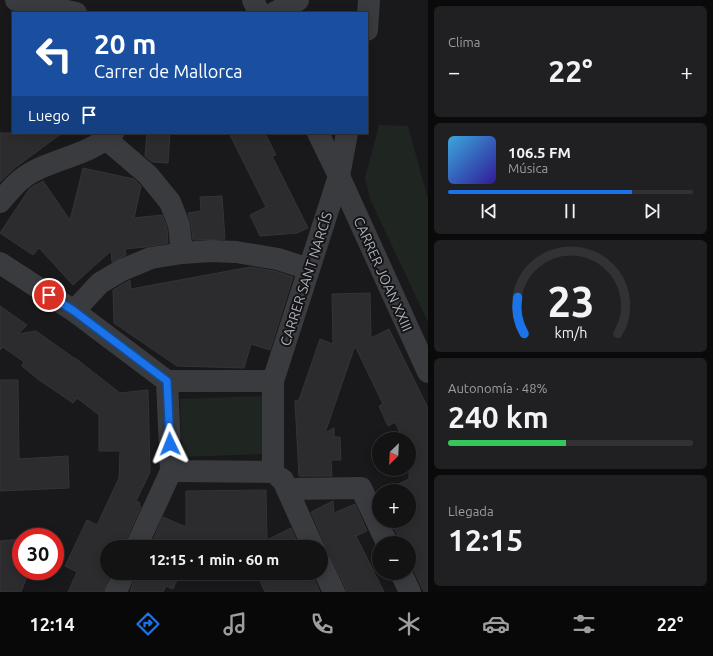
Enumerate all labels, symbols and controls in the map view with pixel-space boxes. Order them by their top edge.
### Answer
icon: left [28,28,80,80]
text: 20 m [94,28,156,59]
text: Clima [448,35,480,49]
text: 22° [548,54,593,88]
text: − [448,59,460,84]
text: + [681,59,693,84]
text: Carrer de Mallorca [94,61,243,81]
icon: arrive [78,104,100,126]
text: Luego [28,107,70,124]
text: 106.5 FM [508,144,571,161]
text: Música [508,161,548,175]
icon: previous [478,200,500,222]
icon: pause [559,200,581,222]
icon: next [641,200,663,222]
street label: CARRER SANT NARCÍS [276,210,335,348]
street label: CARRER JOAN XXIII [351,214,415,334]
pin [32,278,66,312]
text: 23 [547,278,594,325]
icon: arrive [38,284,60,306]
text: km/h [554,325,587,341]
text: Autonomía · 48% [448,381,547,395]
text: 240 km [448,400,549,434]
position arrow [149,423,191,465]
north arrow [372,432,416,476]
map controls [372,432,416,580]
button: + [372,484,416,528]
text: Llegada [448,504,494,518]
text: 12:15 [448,523,523,557]
speed limit sign: 30 [12,528,64,580]
button: − [372,536,416,580]
text: 12:15 · 1 min · 60 m [149,551,279,568]
icon: directions [134,610,162,638]
icon: music [221,610,249,638]
icon: phone [308,610,336,638]
icon: climate [395,610,423,638]
icon: car [482,610,510,638]
icon: filters [570,610,598,638]
text: 12:14 [30,614,75,634]
text: 22° [657,614,683,634]

